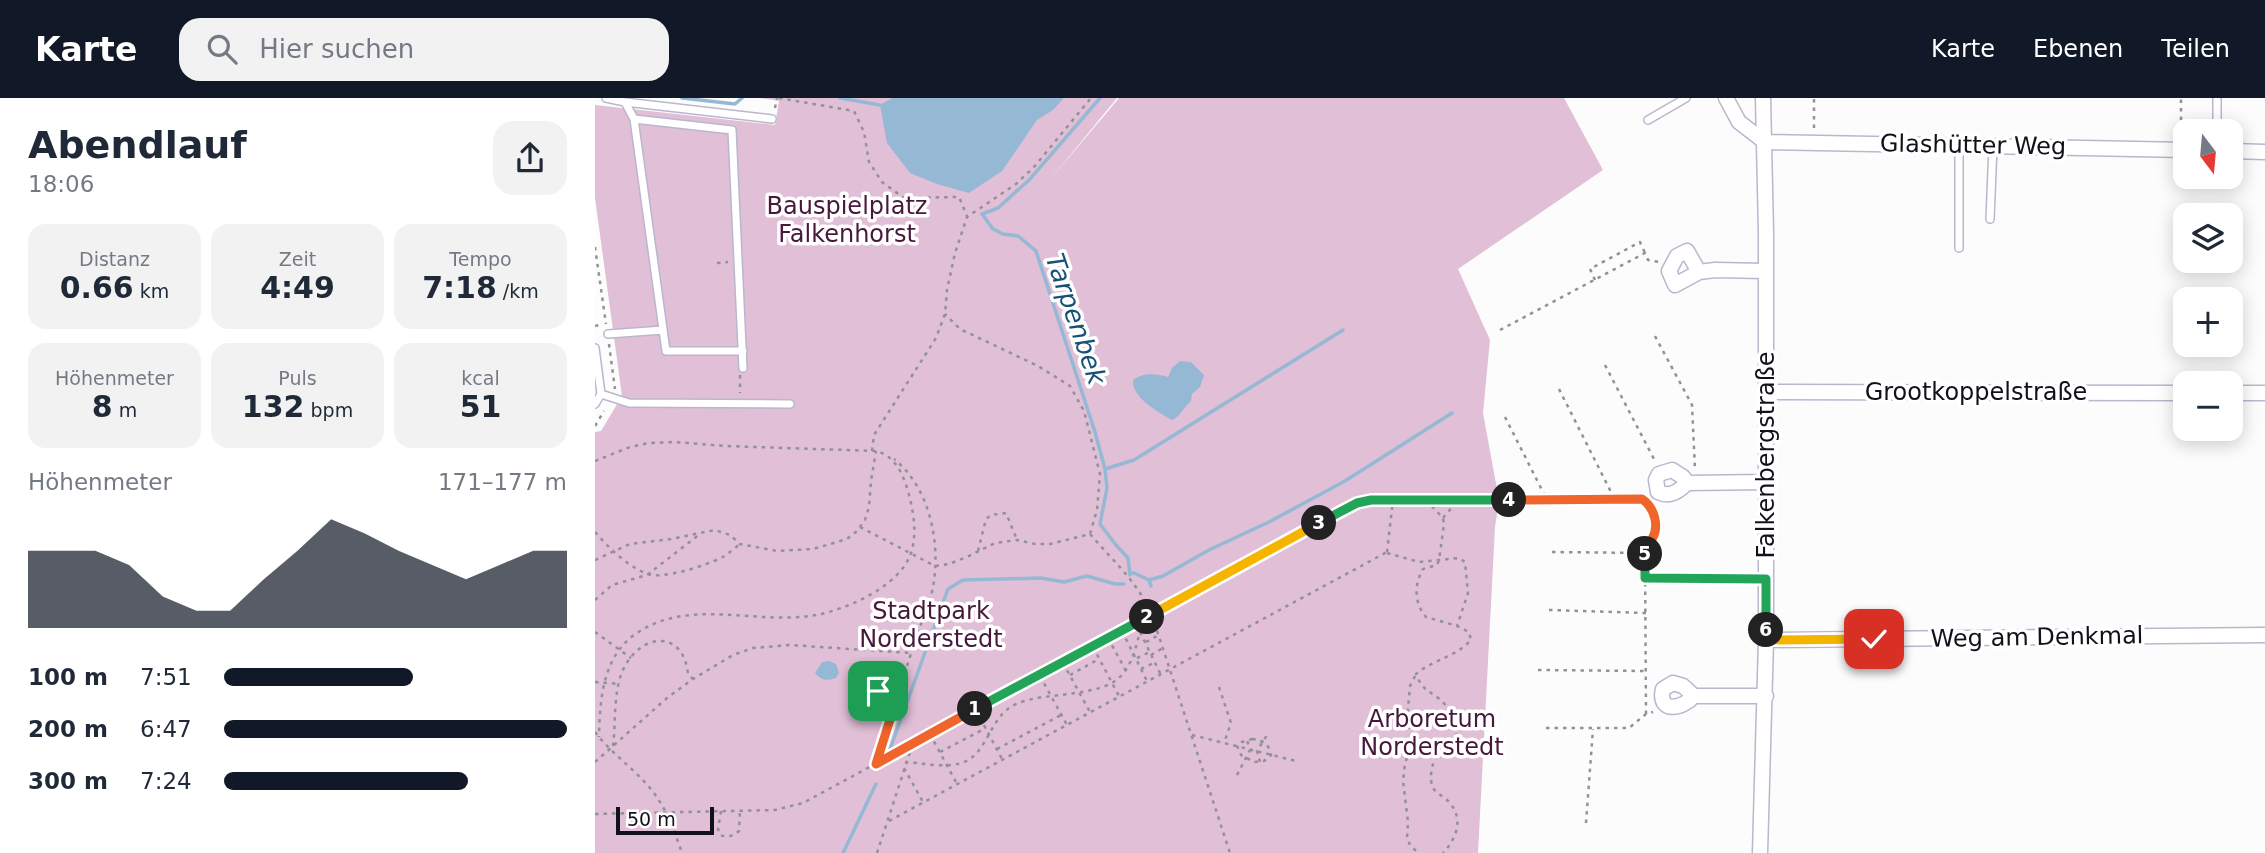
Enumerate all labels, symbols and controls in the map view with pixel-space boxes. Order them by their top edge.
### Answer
search box [179,18,669,81]
text: Karte [35,30,137,69]
icon: search [203,30,241,68]
text: Hier suchen [259,34,414,64]
text: Karte [1931,35,1995,63]
text: Ebenen [2033,35,2123,63]
text: Teilen [2161,35,2230,63]
north arrow [2173,119,2243,189]
map controls [2173,119,2243,441]
button: share [493,121,567,195]
text: Abendlauf [28,123,247,167]
street label: Glashütter Weg [1880,129,2066,161]
text: 18:06 [28,171,94,197]
park label: Bauspielplatz Falkenhorst [767,192,927,248]
button: layers [2173,203,2243,273]
text: Distanz [79,248,150,270]
text: Zeit [279,248,316,270]
text: Tempo [449,248,512,270]
water label: Tarpenbek [1040,250,1113,389]
text: 0.66 [60,270,134,305]
text: 4:49 [260,270,335,305]
text: 7:18 [422,270,497,305]
text: km [134,280,169,302]
text: /km [497,280,539,302]
button: + [2173,287,2243,357]
street label: Falkenbergstraße [1752,351,1780,559]
text: Höhenmeter [55,367,174,389]
text: Puls [278,367,317,389]
text: kcal [461,367,500,389]
button: − [2173,371,2243,441]
street label: Grootkoppelstraße [1865,378,2087,406]
text: 8 [92,389,113,424]
text: 132 [242,389,304,424]
text: 51 [460,389,501,424]
text: m [113,399,137,421]
text: bpm [304,399,353,421]
text: Höhenmeter [28,469,172,495]
text: 171–177 m [438,469,567,495]
pin: 4 [1492,482,1527,518]
text: 4 [1502,488,1515,510]
pin: 3 [1301,506,1337,540]
text: 3 [1312,511,1325,533]
pin: 5 [1627,536,1663,572]
text: 5 [1638,542,1651,564]
park label: Stadtpark Norderstedt [859,597,1003,653]
pin: 2 [1129,600,1165,634]
text: 2 [1140,605,1153,627]
pin [1844,609,1904,669]
pin: 6 [1749,612,1783,648]
text: 6 [1759,618,1772,640]
icon: check [1855,620,1893,658]
street label: Weg am Denkmal [1930,621,2144,653]
pin [848,661,908,721]
text: 100 m [28,664,108,690]
text: 7:51 [140,664,192,690]
icon: arrive [859,672,897,710]
pin: 1 [957,692,993,726]
text: 1 [968,697,981,719]
park label: Arboretum Norderstedt [1360,705,1504,761]
text: 200 m [28,716,108,742]
text: 6:47 [140,716,192,742]
text: 300 m [28,768,108,794]
text: 7:24 [140,768,192,794]
scale bar [616,804,714,836]
text: 50 m [627,808,676,830]

